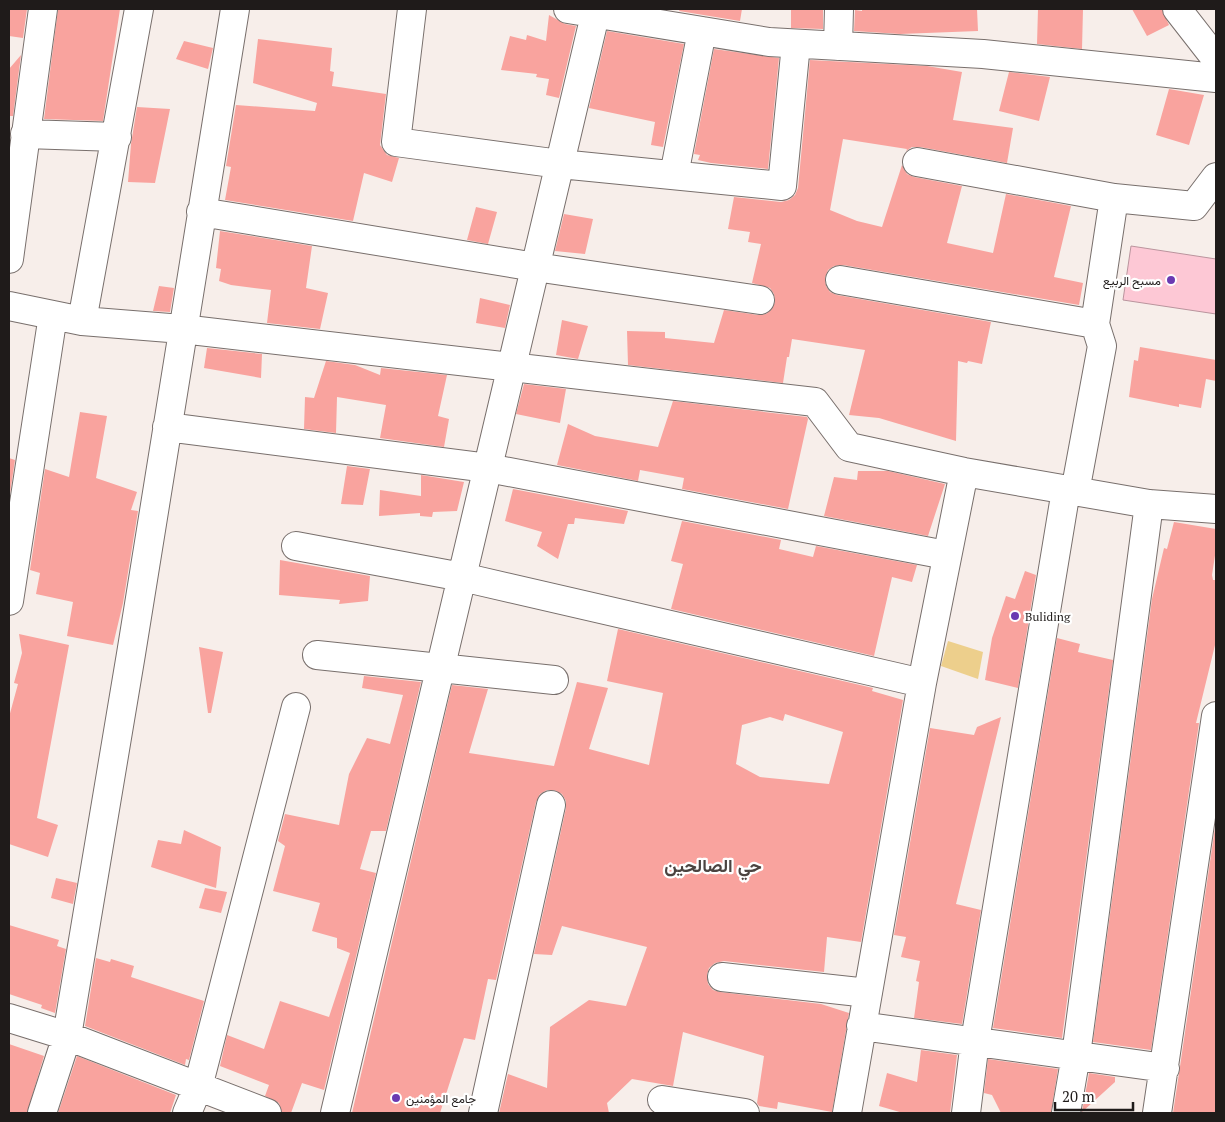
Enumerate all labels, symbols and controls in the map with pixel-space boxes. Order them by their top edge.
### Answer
place label: مسبح الربيع [1103,273,1161,290]
marker: مسبح الربيع [1165,274,1177,286]
place label: Buliding [1025,609,1071,624]
marker: Buliding [1009,610,1021,622]
district label: حي الصالحين [664,853,762,881]
scale bar [1055,1080,1132,1112]
text: 20 m [1062,1086,1095,1106]
place label: جامع المؤمنين [406,1091,476,1108]
marker: جامع المؤمنين [390,1092,402,1104]

